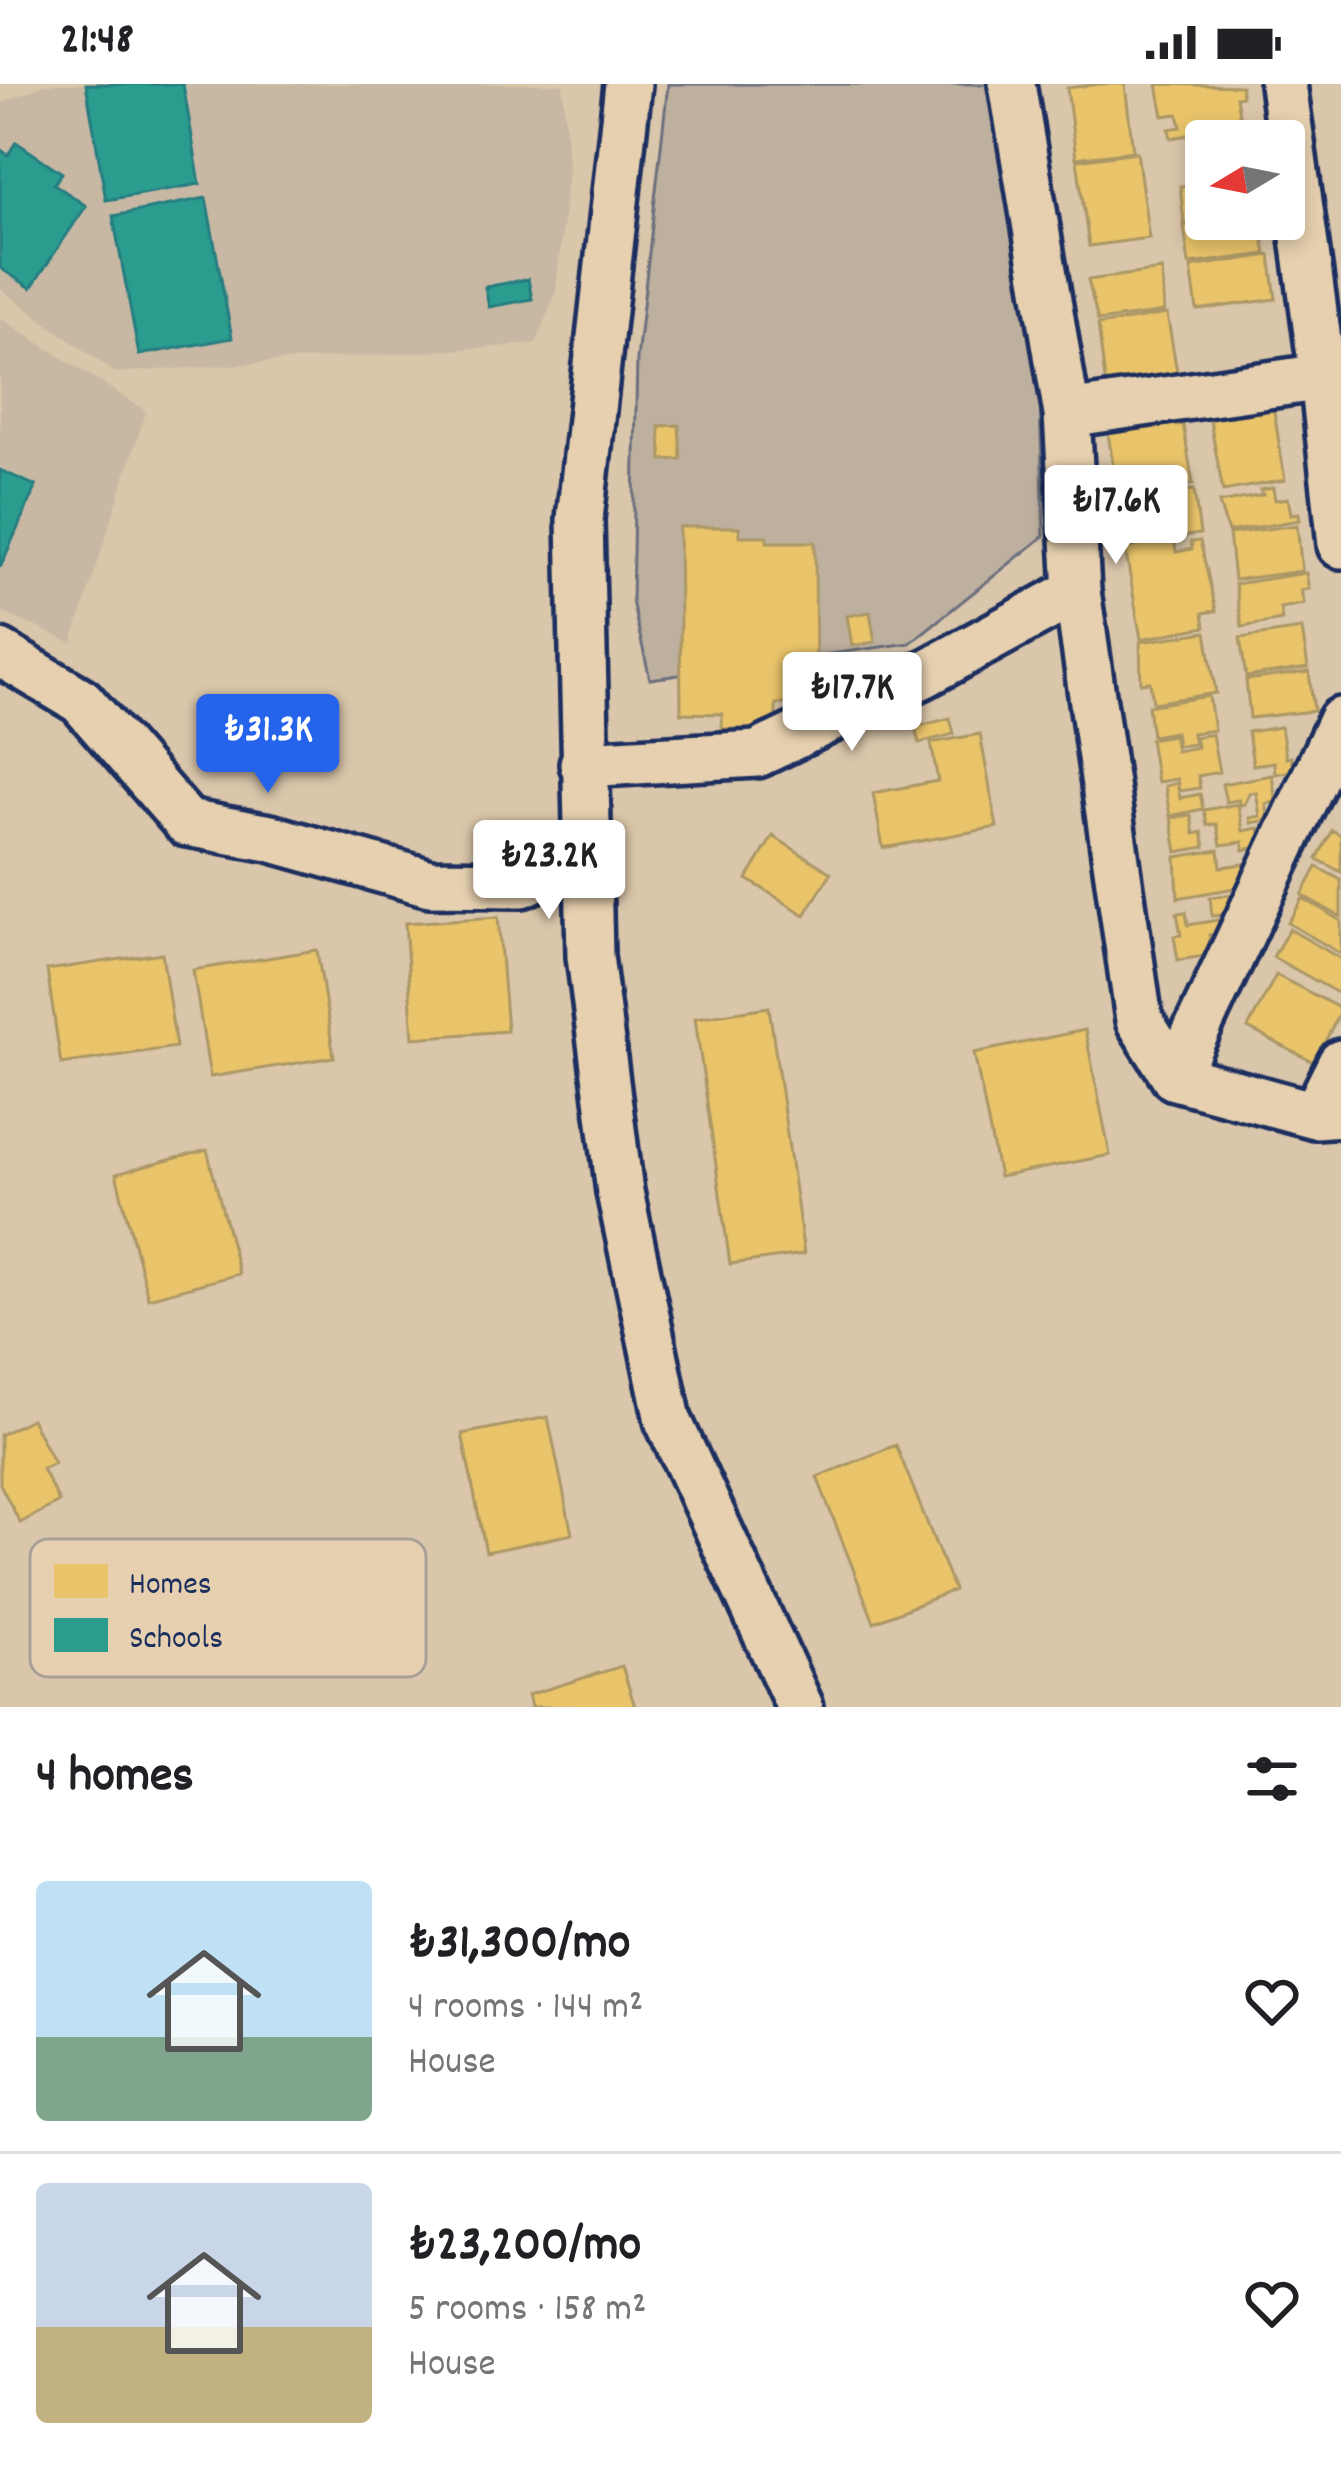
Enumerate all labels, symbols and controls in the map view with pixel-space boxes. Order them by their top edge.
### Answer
text: 21:48 [60,10,134,74]
north arrow [1185,120,1305,240]
map controls [1185,120,1305,240]
pin: ₺17.6K [1018,465,1214,567]
text: ₺17.6K [1072,476,1160,531]
pin: ₺17.7K [754,652,950,754]
text: ₺17.7K [810,663,894,718]
pin: ₺31.3K [170,694,366,796]
text: ₺31.3K [223,705,313,760]
pin: ₺23.2K [451,820,647,922]
text: ₺23.2K [500,831,598,886]
legend [30,1539,426,1677]
text: Homes [129,1563,212,1610]
text: Schools [129,1617,223,1664]
text: 4 homes [36,1743,194,1815]
icon: filters [1239,1746,1305,1812]
text: ₺31,300/mo [408,1910,630,1982]
icon: home [132,1929,276,2073]
icon: heart [1239,1968,1305,2034]
text: 4 rooms · 144 m² [408,1982,643,2037]
text: House [408,2037,496,2092]
text: ₺23,200/mo [408,2212,641,2284]
icon: home [132,2231,276,2375]
icon: heart [1239,2270,1305,2336]
text: 5 rooms · 158 m² [408,2284,646,2339]
text: House [408,2339,496,2394]

